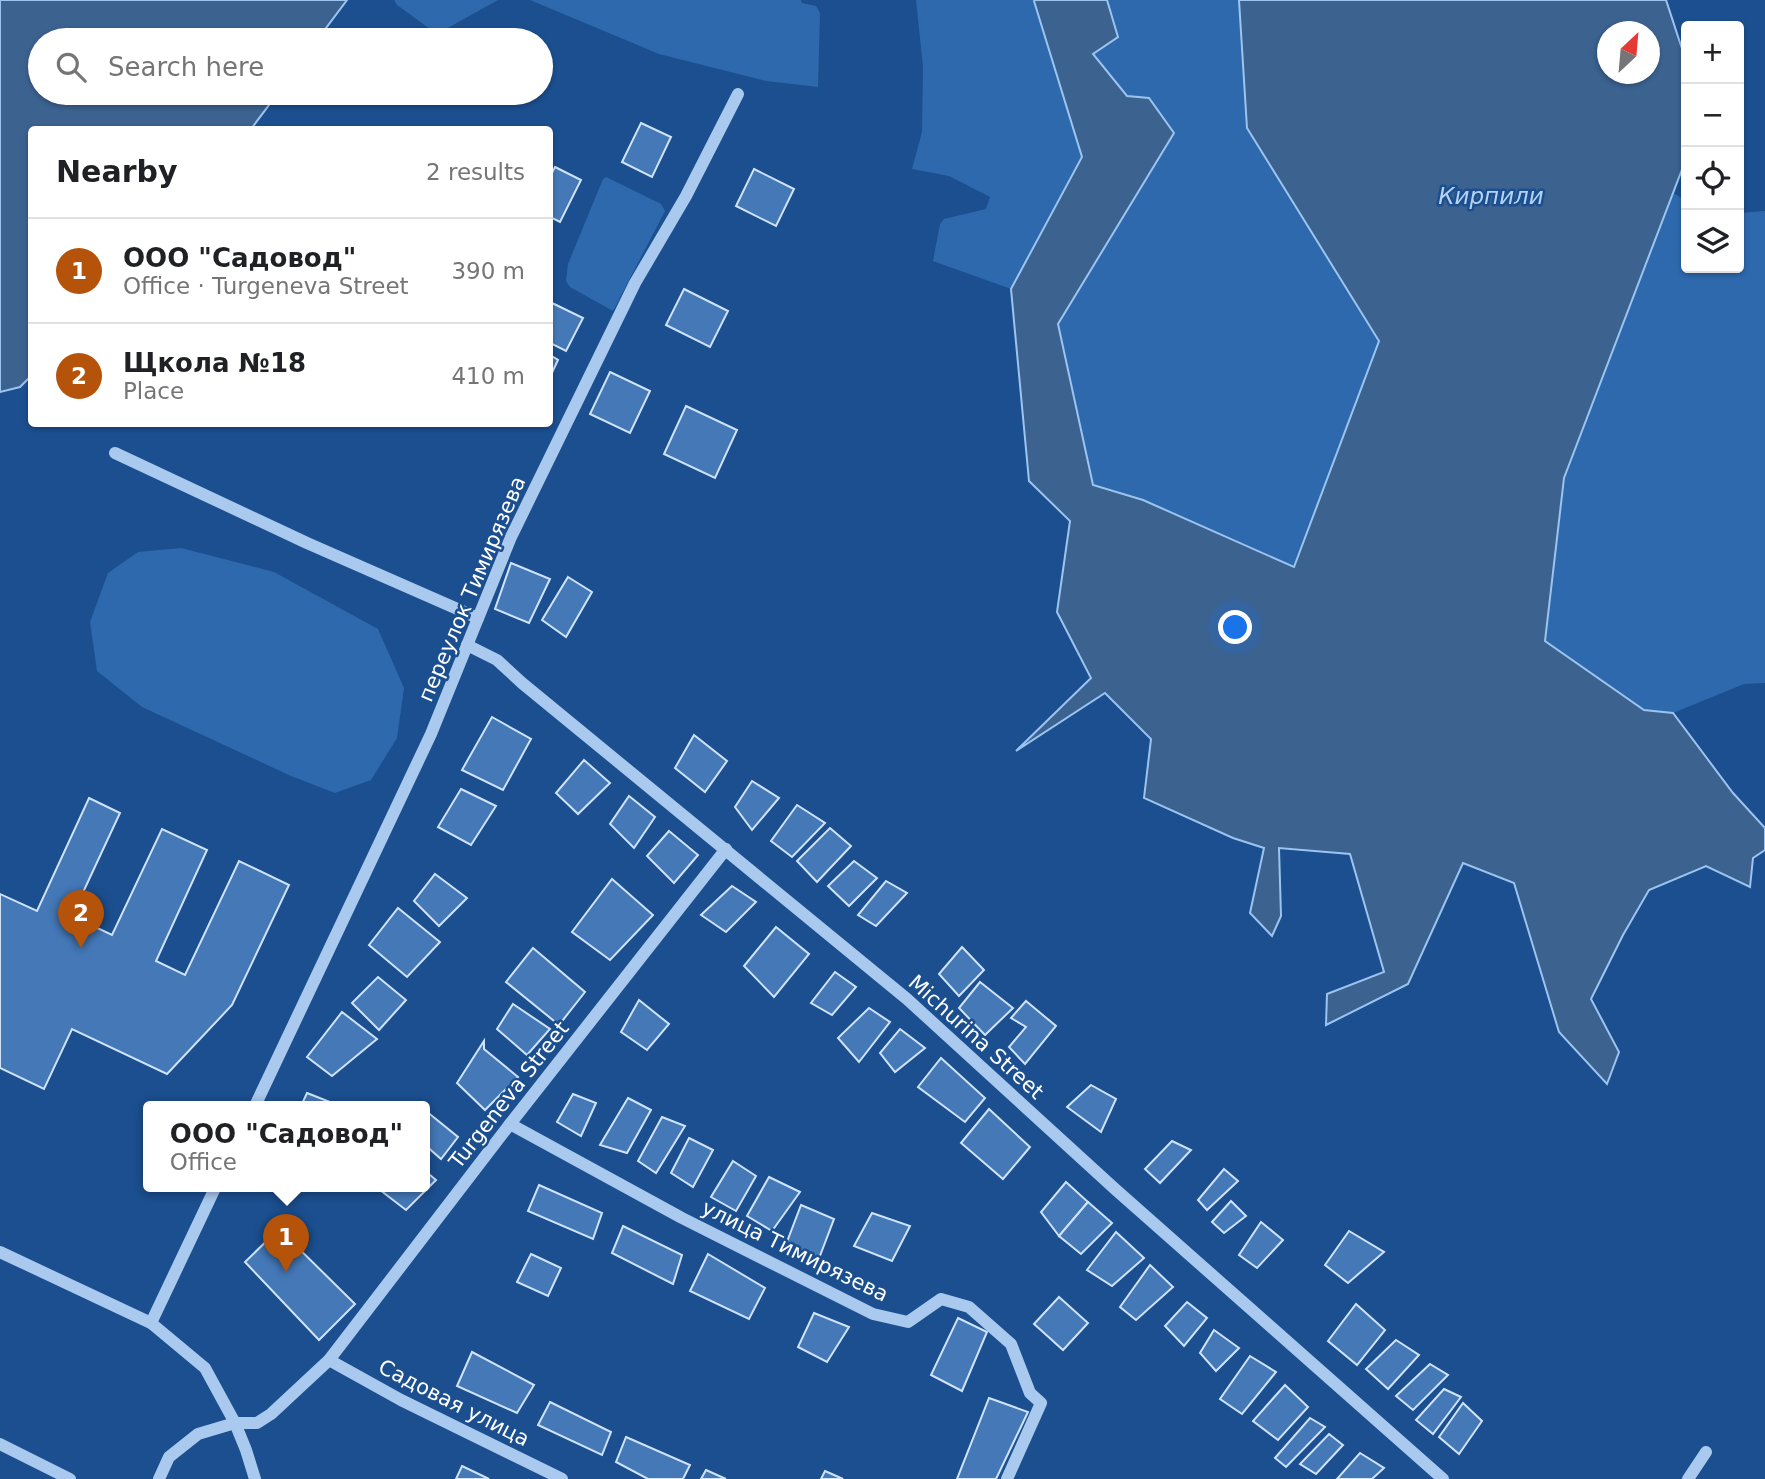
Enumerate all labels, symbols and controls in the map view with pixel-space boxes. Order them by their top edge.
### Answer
north arrow [1597,21,1660,84]
map controls [1681,21,1744,273]
button: + [1681,21,1744,84]
search box [28,28,553,105]
icon: search [52,48,90,86]
text: Search here [108,52,264,82]
button: − [1681,84,1744,147]
button: locate [1681,147,1744,210]
text: Nearby [56,154,178,189]
text: 2 results [426,159,525,185]
water label: Кирпили [1438,183,1544,209]
button: layers [1681,210,1744,273]
text: ООО "Садовод" [123,243,356,273]
text: 1 [71,258,87,284]
text: 390 m [451,258,525,284]
text: Office · Turgeneva Street [123,273,409,299]
text: Щкола №18 [123,348,306,378]
text: 2 [71,363,87,389]
text: 410 m [451,363,525,389]
text: Place [123,378,184,404]
street label: переулок Тимирязева [414,473,530,705]
your location [1218,610,1252,644]
pin: 2 [58,890,104,948]
street label: Michurina Street [904,970,1048,1104]
street label: Turgeneva Street [444,1017,574,1174]
popup [143,1101,430,1192]
text: ООО "Садовод" [170,1119,403,1149]
text: Office [170,1149,237,1175]
street label: улица Тимирязева [698,1195,892,1307]
pin: 1 [263,1214,309,1272]
street label: Садовая улица [375,1355,533,1451]

